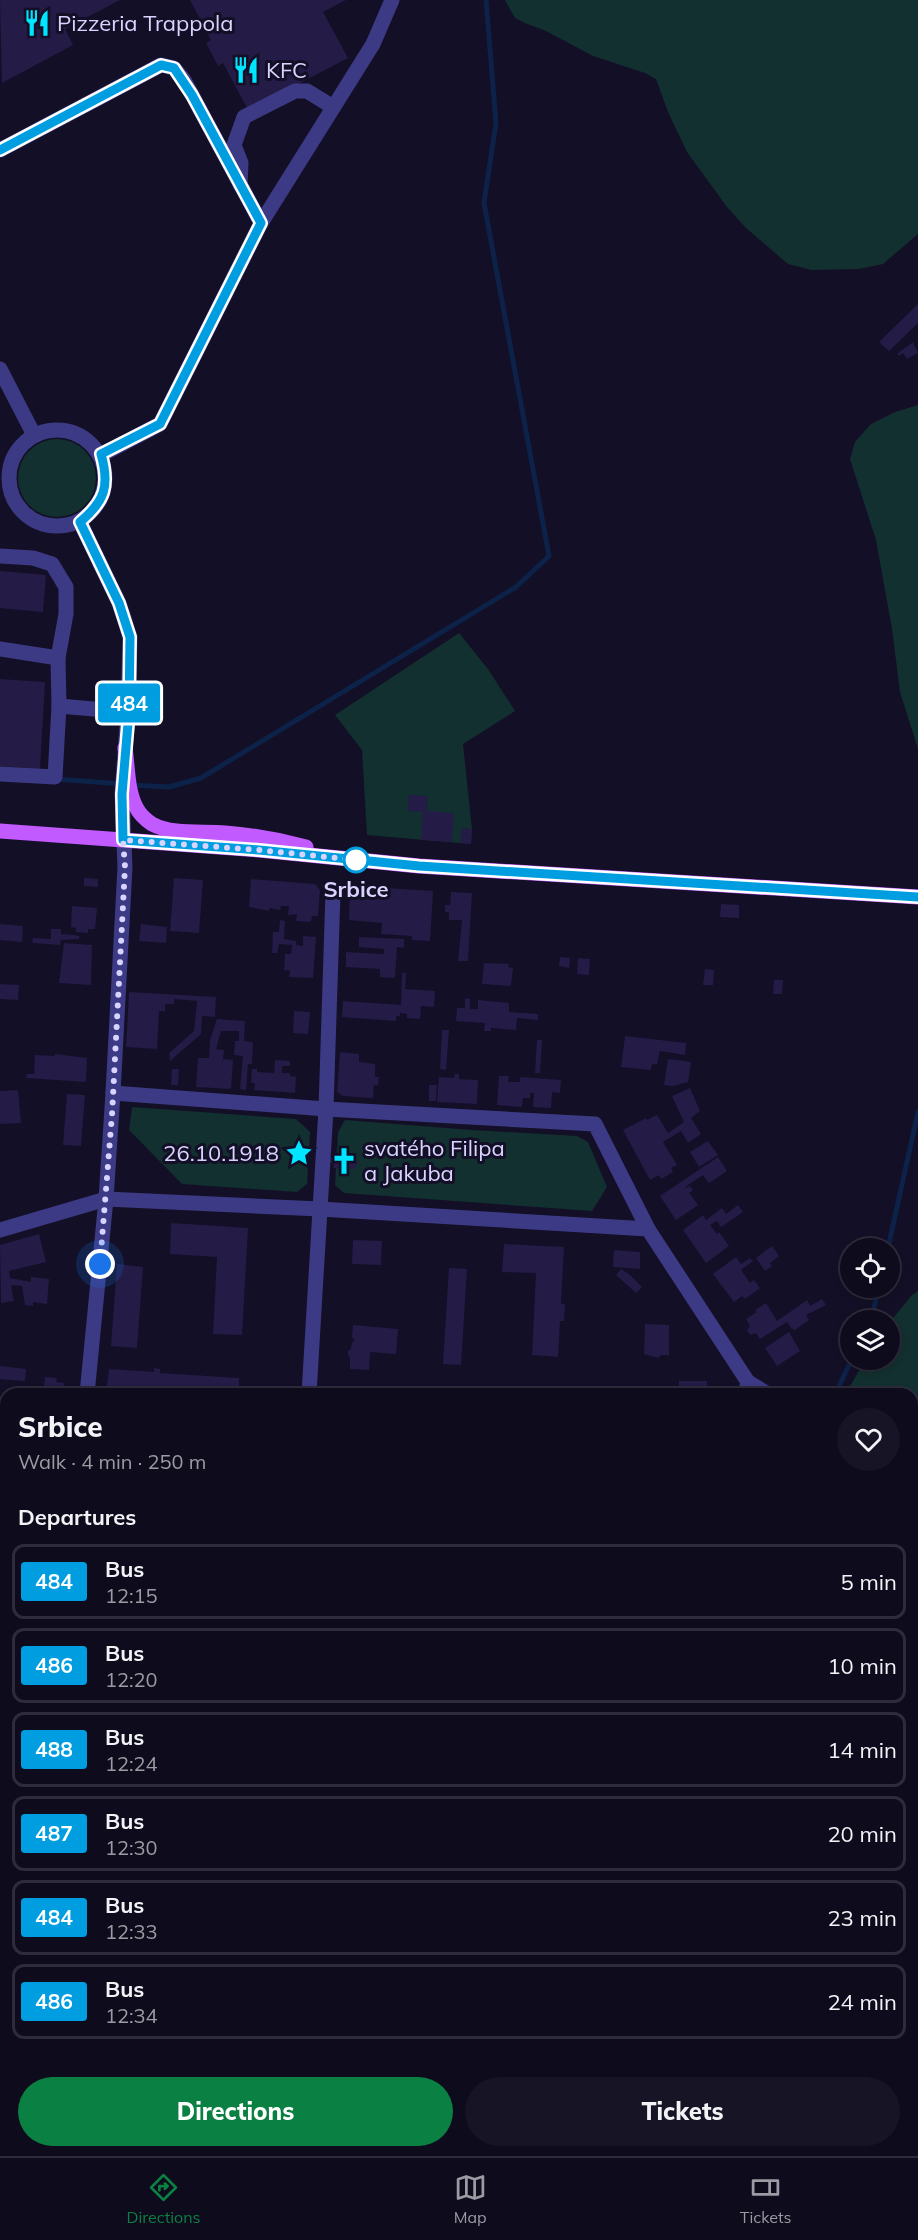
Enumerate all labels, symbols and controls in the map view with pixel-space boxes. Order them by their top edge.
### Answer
restaurant icon: Pizzeria Trappola [22,8,52,38]
place label: Pizzeria Trappola [57,9,233,37]
restaurant icon: KFC [231,55,261,85]
place label: KFC [266,56,307,84]
line badge: 484 [94,684,164,722]
text: 484 [110,690,148,716]
marker: Srbice [343,847,369,873]
place label: Srbice [323,875,389,903]
place label: svatého Filipa a Jakuba [364,1134,505,1187]
place icon: 26.10.1918 [284,1138,314,1168]
place label: 26.10.1918 [163,1139,279,1167]
church icon: svatého Filipa a Jakuba [329,1146,359,1176]
map controls [840,1238,900,1370]
button: locate [840,1238,900,1298]
your location [85,1249,115,1279]
button: layers [840,1310,900,1370]
button: heart [837,1408,900,1471]
text: Srbice [18,1409,103,1444]
text: Walk · 4 min · 250 m [18,1449,206,1474]
text: Departures [18,1503,136,1531]
text: Bus [105,1555,144,1583]
text: 484 [35,1568,73,1594]
text: 5 min [841,1568,897,1596]
text: 12:15 [105,1583,158,1608]
text: Bus [105,1639,144,1667]
text: 486 [35,1652,73,1678]
text: 10 min [827,1652,897,1680]
text: 12:20 [105,1667,158,1692]
text: Bus [105,1723,144,1751]
text: 488 [35,1736,73,1762]
text: 14 min [827,1736,897,1764]
text: 12:24 [105,1751,158,1776]
text: Bus [105,1807,144,1835]
text: 487 [35,1820,73,1846]
text: 20 min [827,1820,897,1848]
text: 12:30 [105,1835,158,1860]
text: Bus [105,1891,144,1919]
text: 484 [35,1904,73,1930]
text: 23 min [827,1904,897,1932]
text: 12:33 [105,1919,158,1944]
text: Bus [105,1975,144,2003]
text: 486 [35,1988,73,2014]
text: 24 min [827,1988,897,2016]
text: 12:34 [105,2003,158,2028]
button: Directions [18,2077,453,2146]
button: Tickets [465,2077,900,2146]
tab: Directions [127,2171,201,2227]
tab: Map [454,2171,487,2227]
tab: Tickets [740,2171,791,2227]

